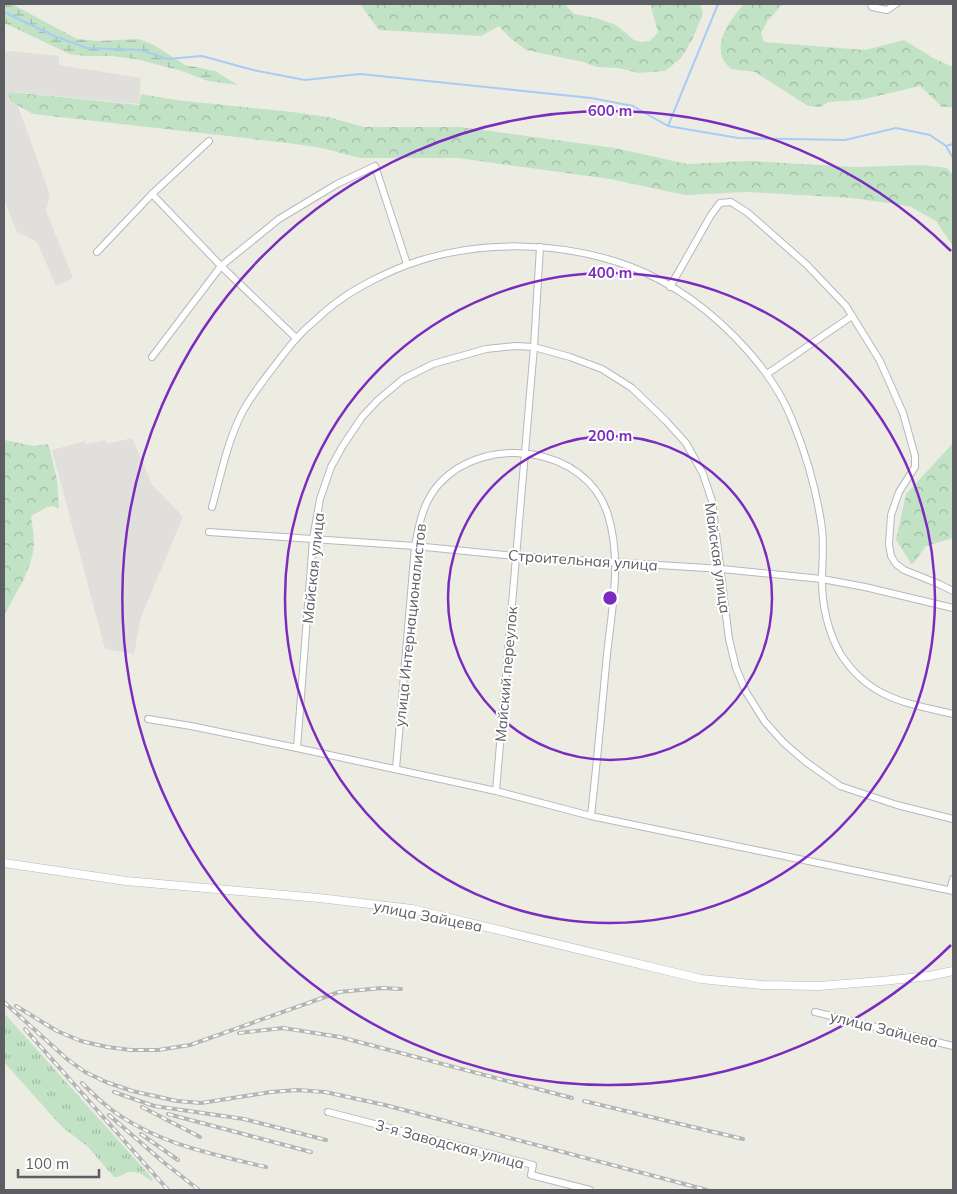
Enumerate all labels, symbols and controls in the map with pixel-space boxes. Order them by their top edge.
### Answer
text: 600 m [588,101,632,120]
text: 400 m [588,263,632,282]
text: 200 m [588,426,632,445]
street label: Майская улица [701,501,735,615]
street label: Майская улица [298,512,328,624]
street label: улица Интернационалистов [390,522,430,728]
street label: Строительная улица [508,545,658,575]
centre of rings [601,589,619,607]
street label: Майский переулок [491,604,521,743]
street label: улица Зайцева [372,896,484,936]
street label: улица Зайцева [828,1006,940,1052]
street label: 3-я Заводская улица [373,1115,527,1173]
scale bar [18,1146,99,1178]
text: 100 m [25,1154,69,1173]

